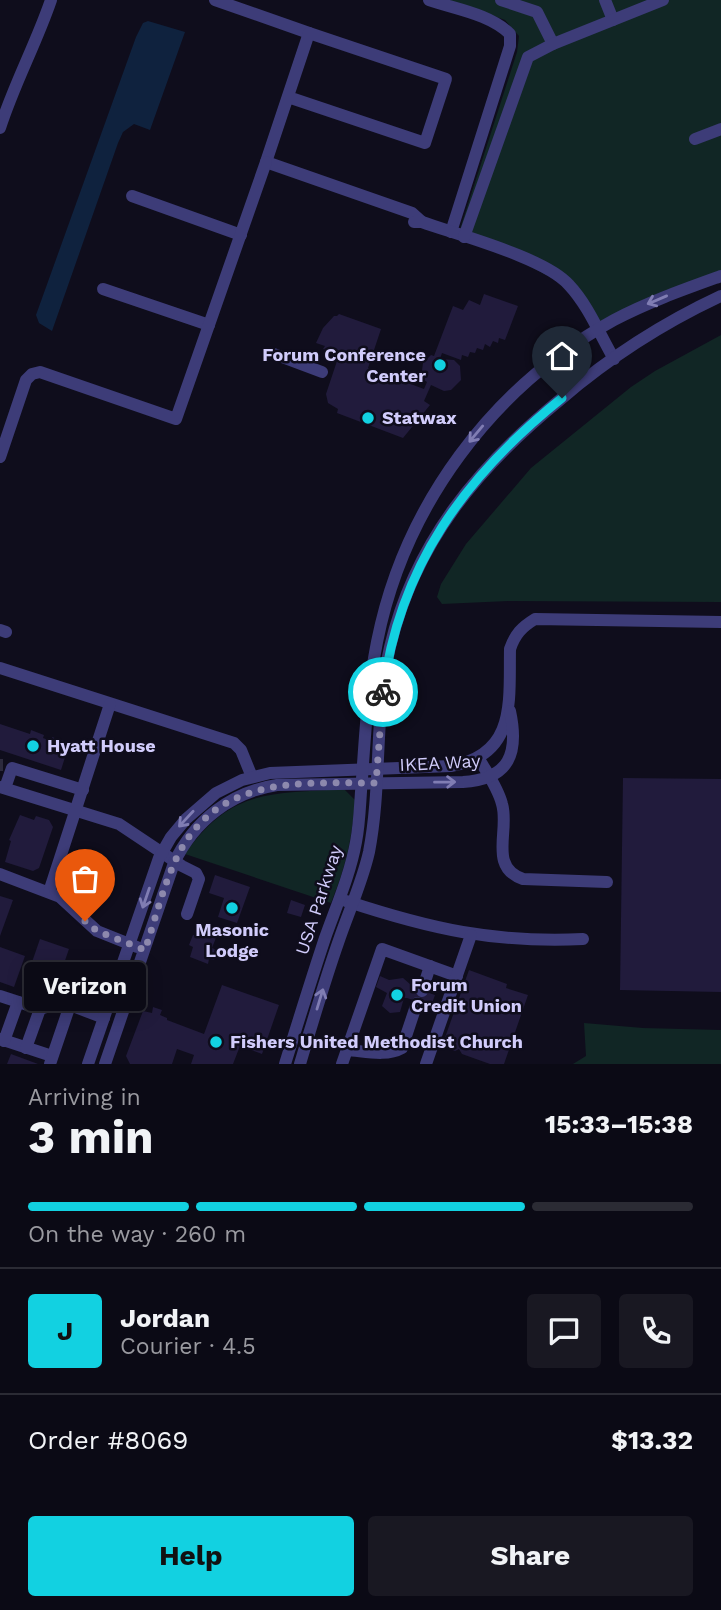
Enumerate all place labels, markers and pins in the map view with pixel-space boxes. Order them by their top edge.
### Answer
pin [532,326,592,398]
place label: Forum Conference Center [262,344,426,386]
marker: Forum Conference Center [432,357,448,373]
place label: Statwax [382,407,457,428]
marker: Statwax [360,410,376,426]
place label: Hyatt House [47,735,156,756]
marker: Hyatt House [25,738,41,754]
pin [55,849,115,921]
marker: Masonic Lodge [224,900,240,916]
place label: Masonic Lodge [195,919,269,961]
callout: Verizon [24,963,146,1012]
place label: Forum Credit Union [411,974,522,1016]
marker: Forum Credit Union [389,987,405,1003]
place label: Fishers United Methodist Church [230,1031,523,1052]
marker: Fishers United Methodist Church [208,1034,224,1050]

